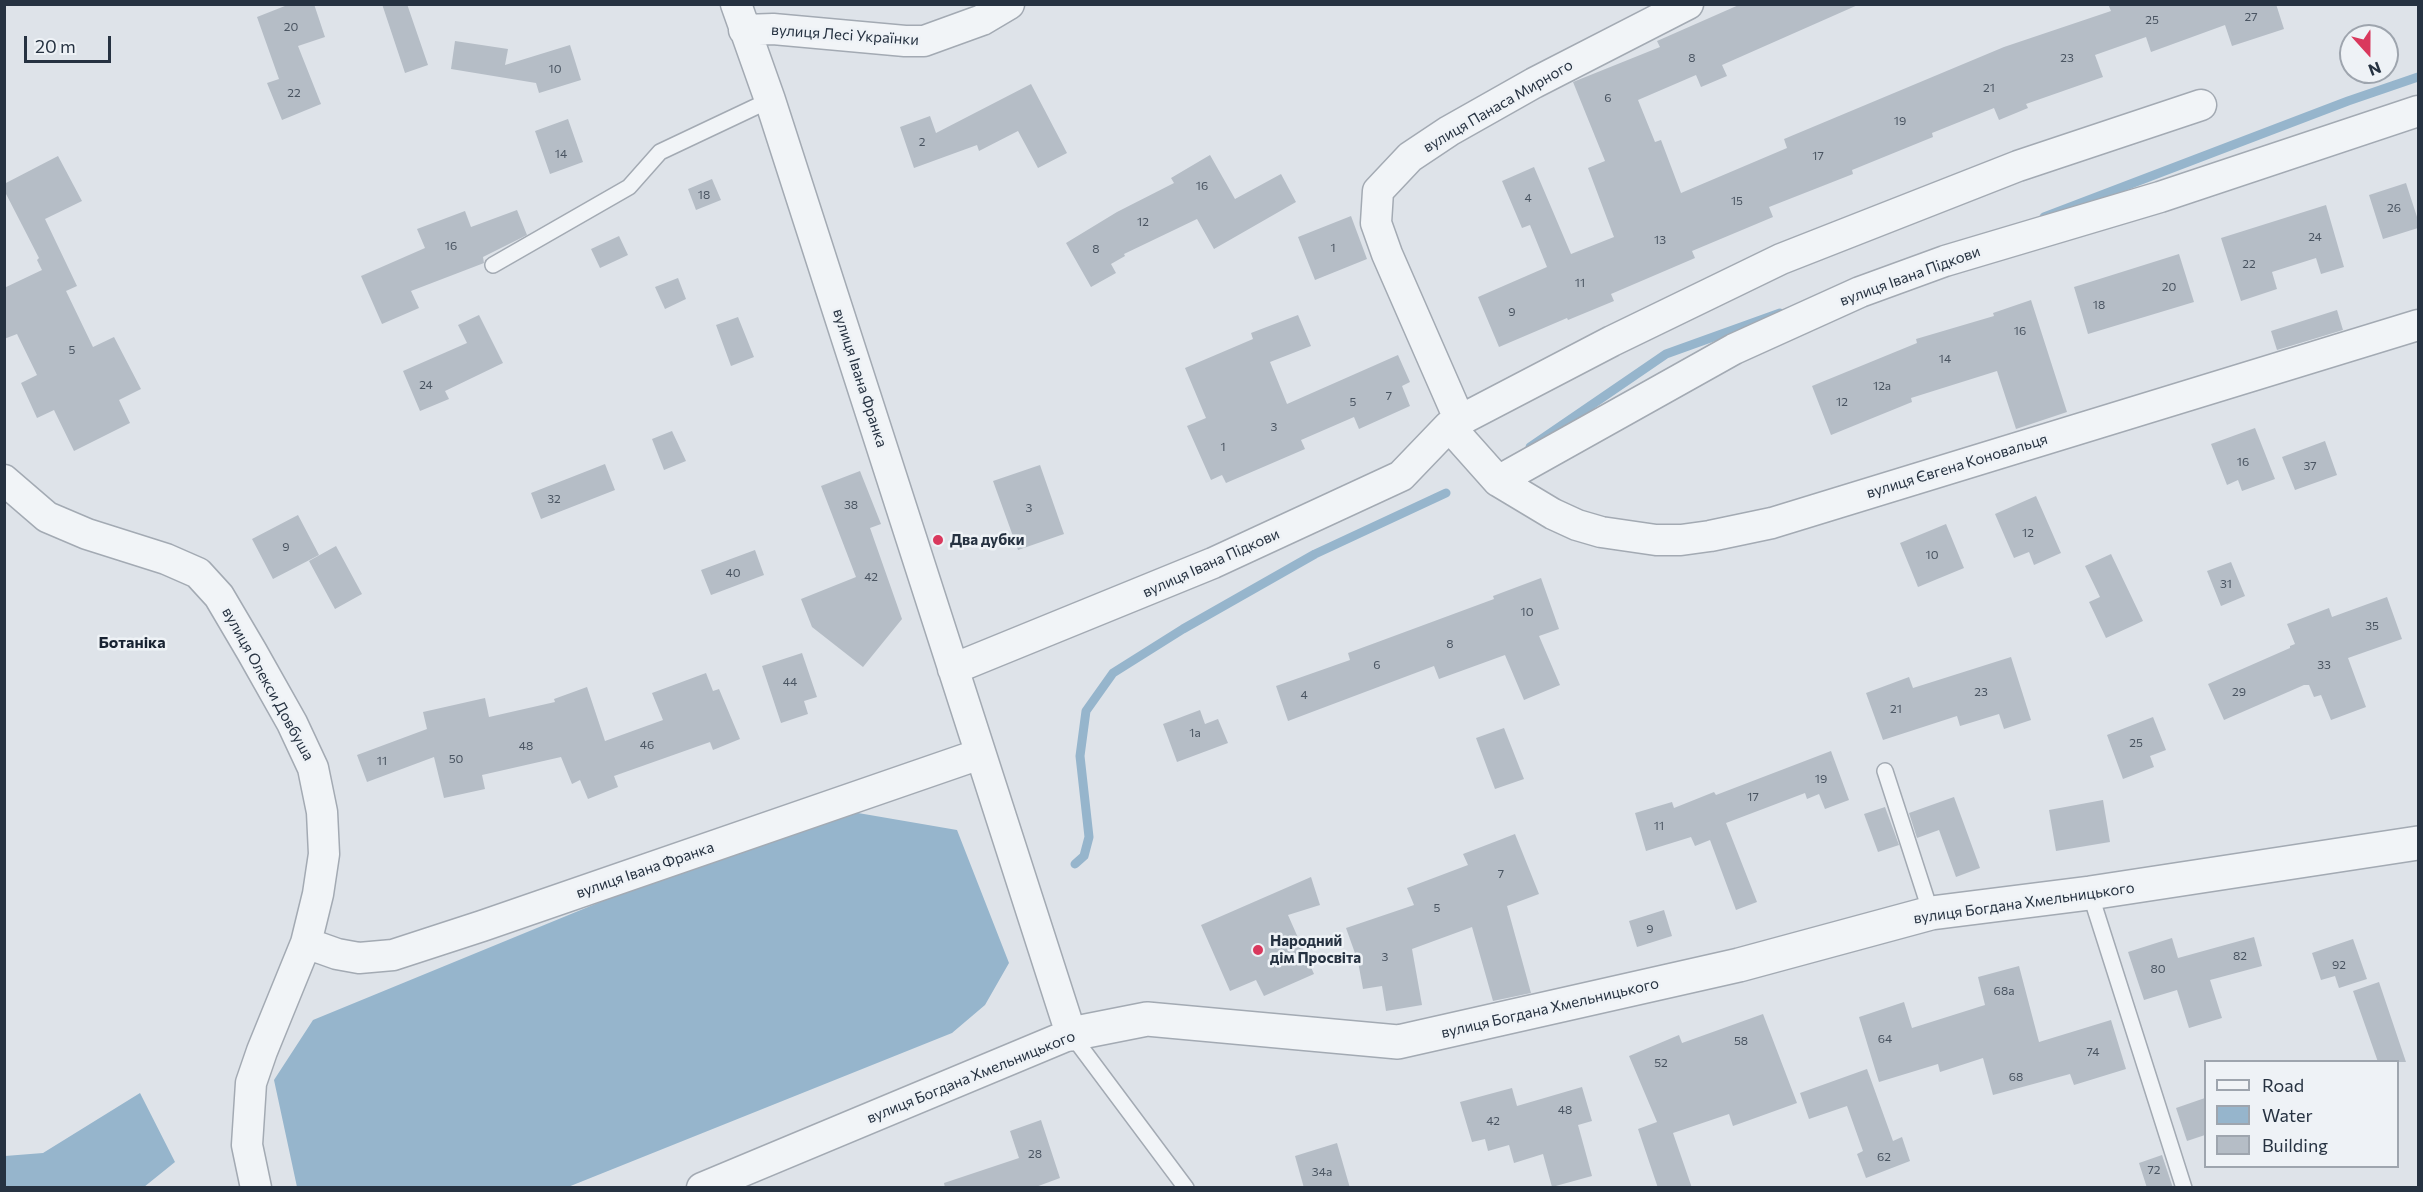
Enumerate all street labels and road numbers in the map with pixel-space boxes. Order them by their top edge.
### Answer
street label: вулиця Лесі Українки [771,21,919,49]
street label: вулиця Панаса Мирного [1420,56,1576,156]
street label: вулиця Івана Підкови [1837,242,1983,310]
street label: вулиця Івана Франка [829,306,891,450]
street label: вулиця Євгена Коновальця [1864,430,2050,502]
street label: вулиця Івана Підкови [1140,525,1282,601]
street label: вулиця Олекси Довбуша [218,604,318,764]
street label: вулиця Івана Франка [574,838,716,902]
street label: вулиця Богдана Хмельницького [1912,879,2136,927]
street label: вулиця Богдана Хмельницького [1439,974,1661,1042]
street label: вулиця Богдана Хмельницького [864,1027,1078,1127]

